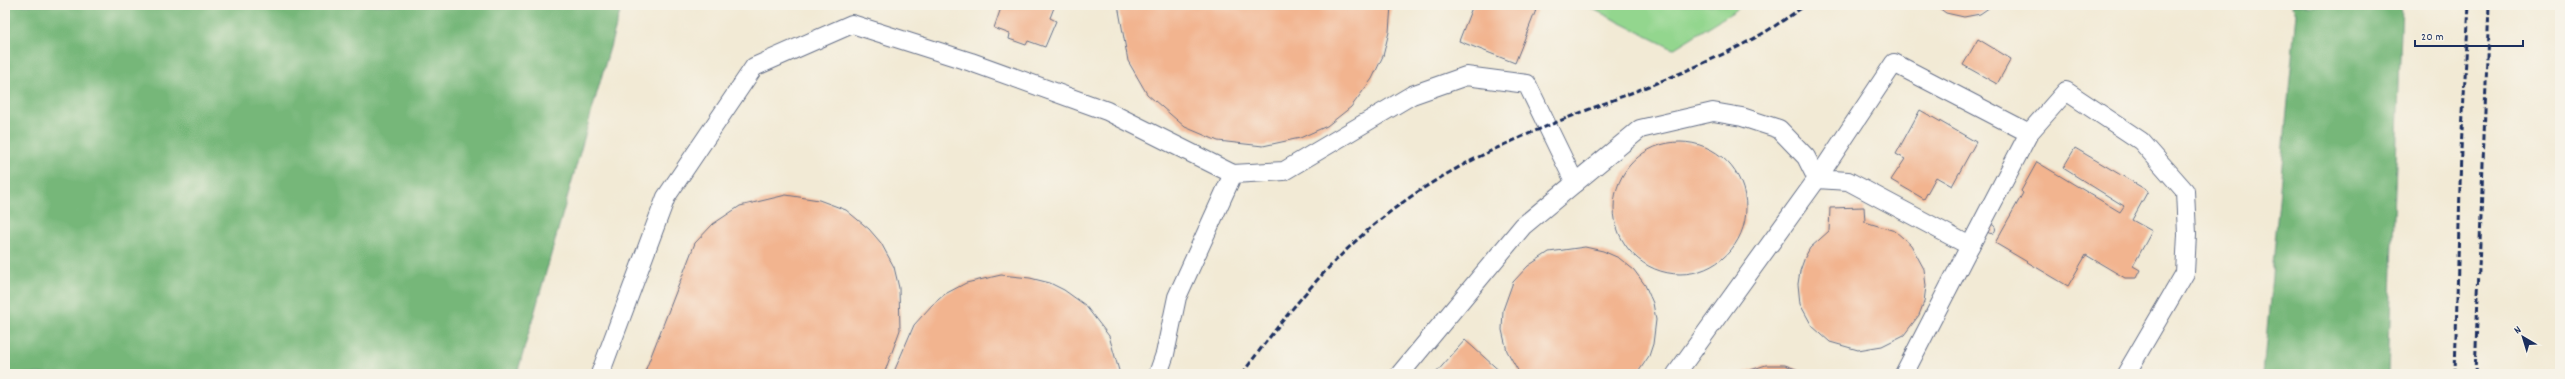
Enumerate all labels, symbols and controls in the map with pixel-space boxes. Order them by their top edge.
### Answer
scale bar [2415,22,2523,48]
text: 20 m [2421,29,2444,46]
north arrow [2503,317,2543,357]
text: N [2511,322,2526,339]

